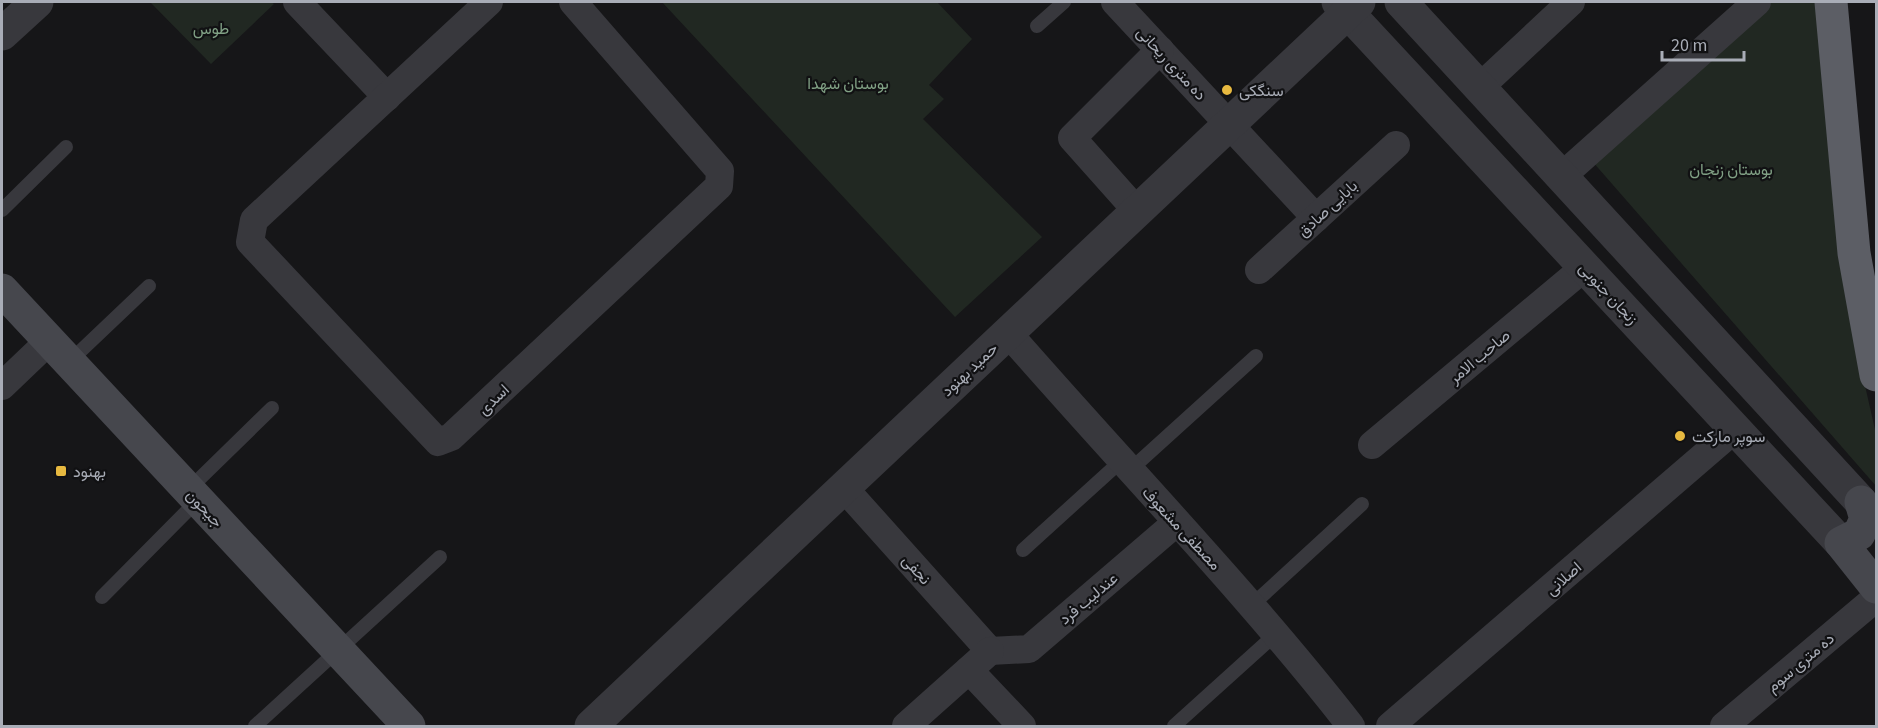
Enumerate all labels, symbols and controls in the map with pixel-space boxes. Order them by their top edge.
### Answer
park label: طوس [193,18,229,40]
street label: ده متری ریحانی [1131,22,1211,105]
scale bar [1662,24,1744,62]
text: 20 m [1671,33,1707,58]
park label: بوستان شهدا [807,73,889,95]
place label: سنگکی [1239,80,1284,102]
marker: سنگکی [1220,83,1234,97]
park label: بوستان زنجان [1689,159,1773,181]
street label: بابایی صادق [1293,175,1363,242]
street label: زنجان جنوبی [1574,258,1643,330]
street label: صاحب الامر [1444,325,1515,390]
street label: حمید بهنود [936,338,1003,402]
street label: اسدی [473,379,514,420]
place label: سوپر مارکت [1692,426,1765,448]
marker: سوپر مارکت [1673,429,1687,443]
place label: بهنود [73,461,106,483]
marker: بهنود [54,464,68,478]
street label: مصطفی مشعوف [1137,482,1226,575]
street label: جیحون [181,485,228,533]
street label: نجفی [897,550,936,590]
street label: اصلانی [1541,557,1587,601]
street label: عندلیب فرد [1055,568,1123,630]
street label: ده متری سوم [1762,628,1839,698]

